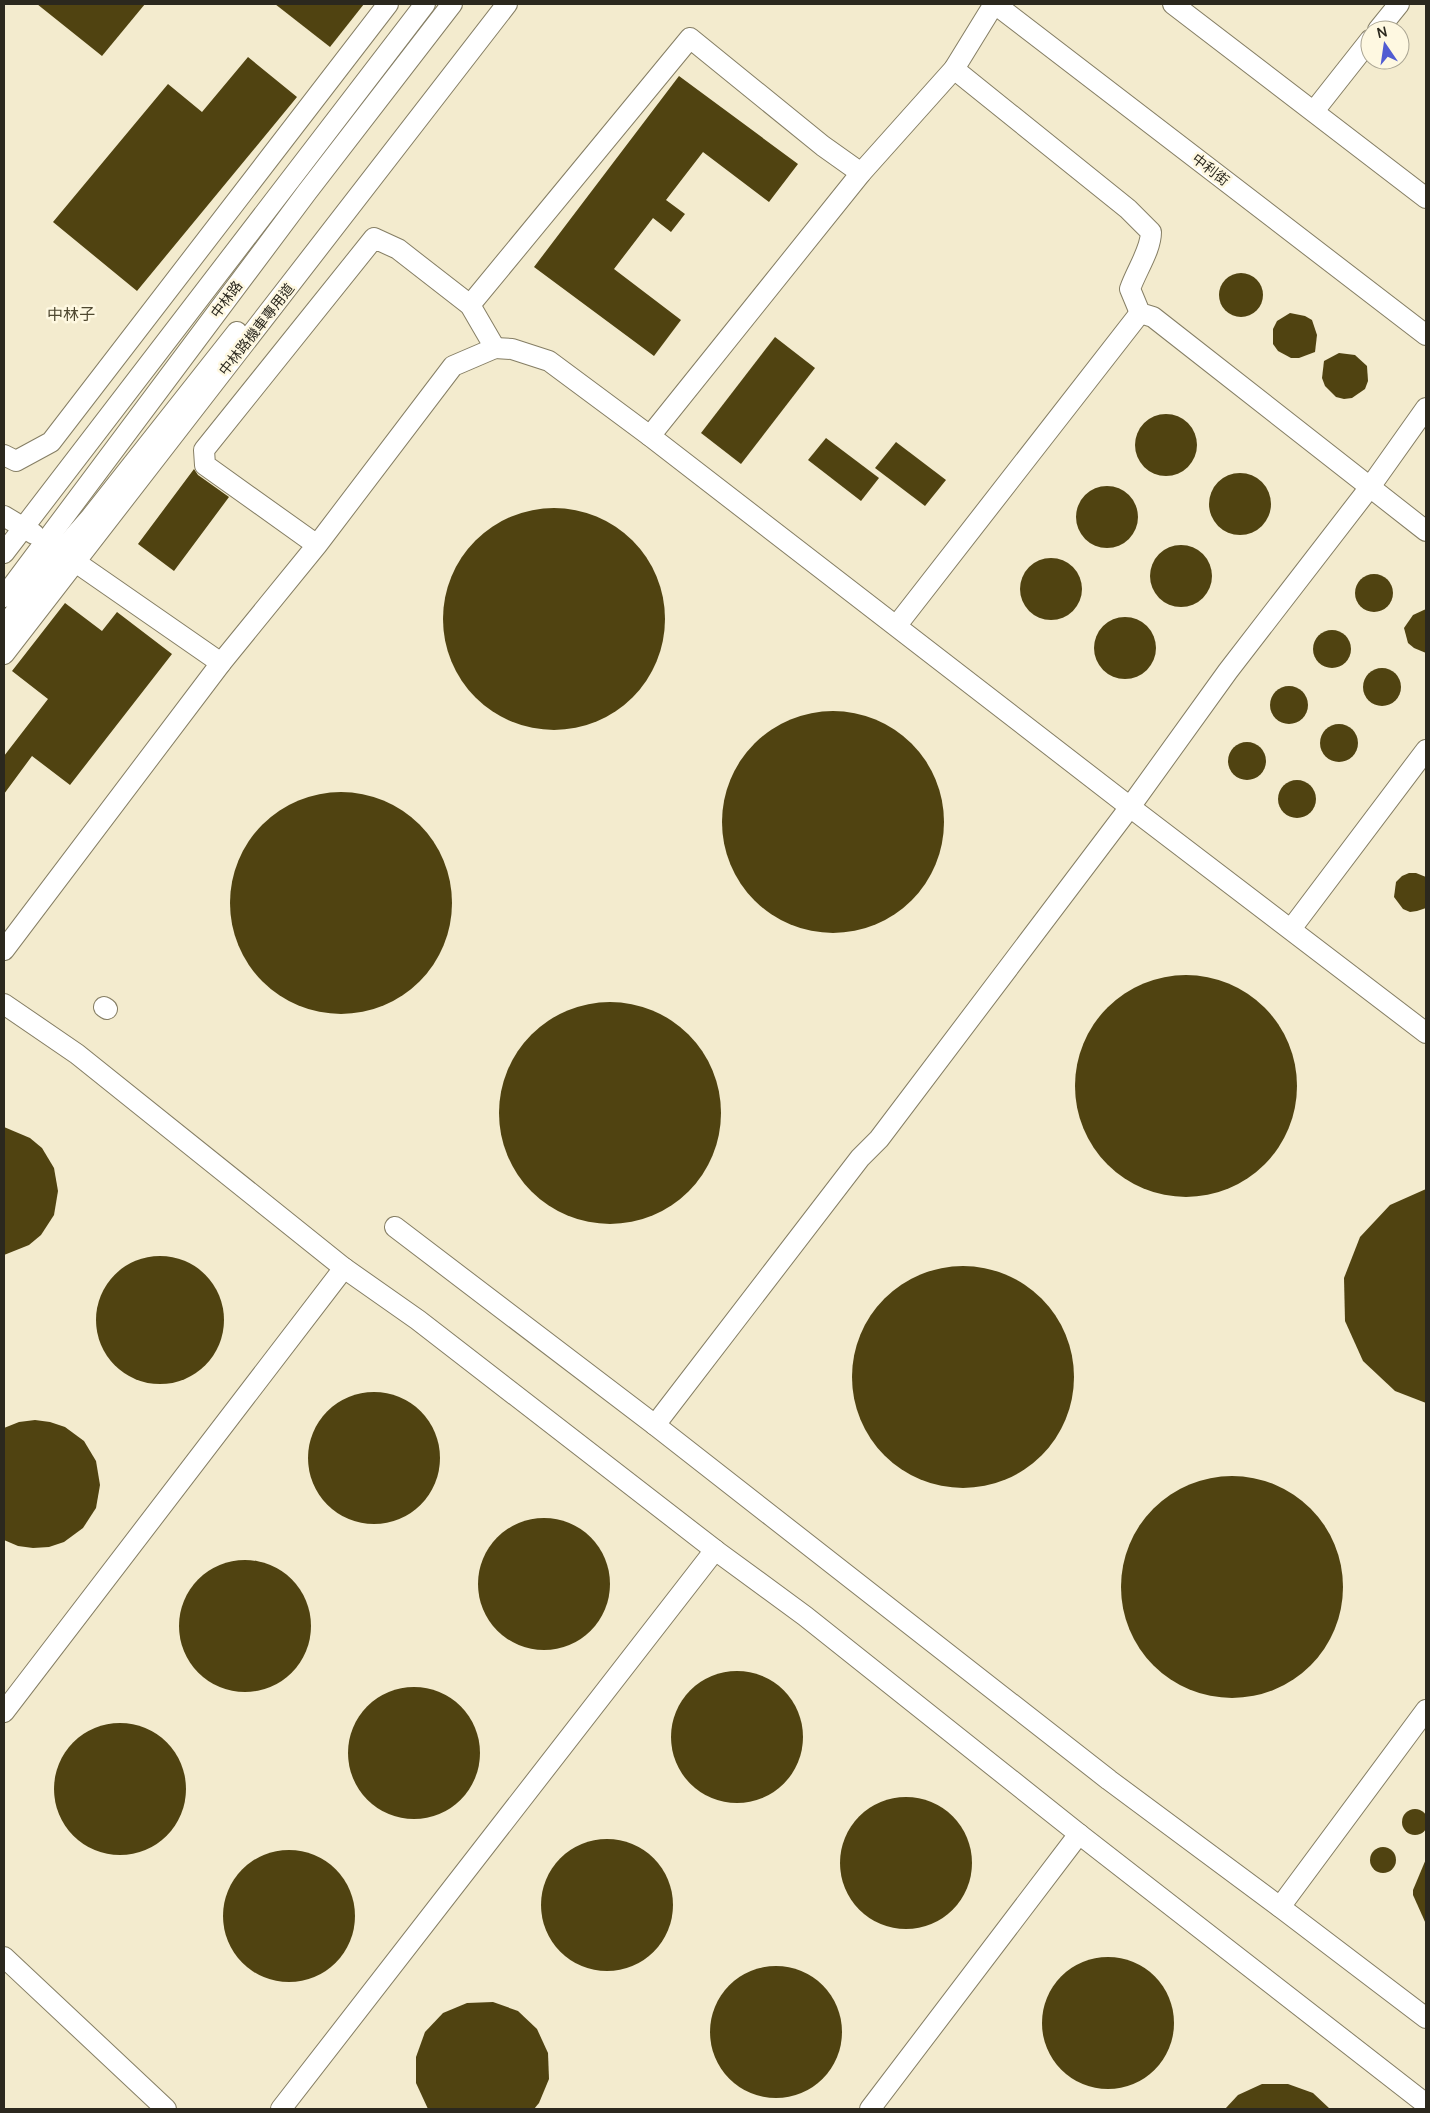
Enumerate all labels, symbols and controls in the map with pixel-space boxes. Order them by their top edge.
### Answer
north arrow [1360,20,1410,70]
text: N [1375,21,1389,42]
street label: 中利街 [1189,149,1233,189]
street label: 中林路 [206,277,246,321]
street label: 中林路機車專用道 [214,279,298,379]
district label: 中林子 [47,303,95,325]

